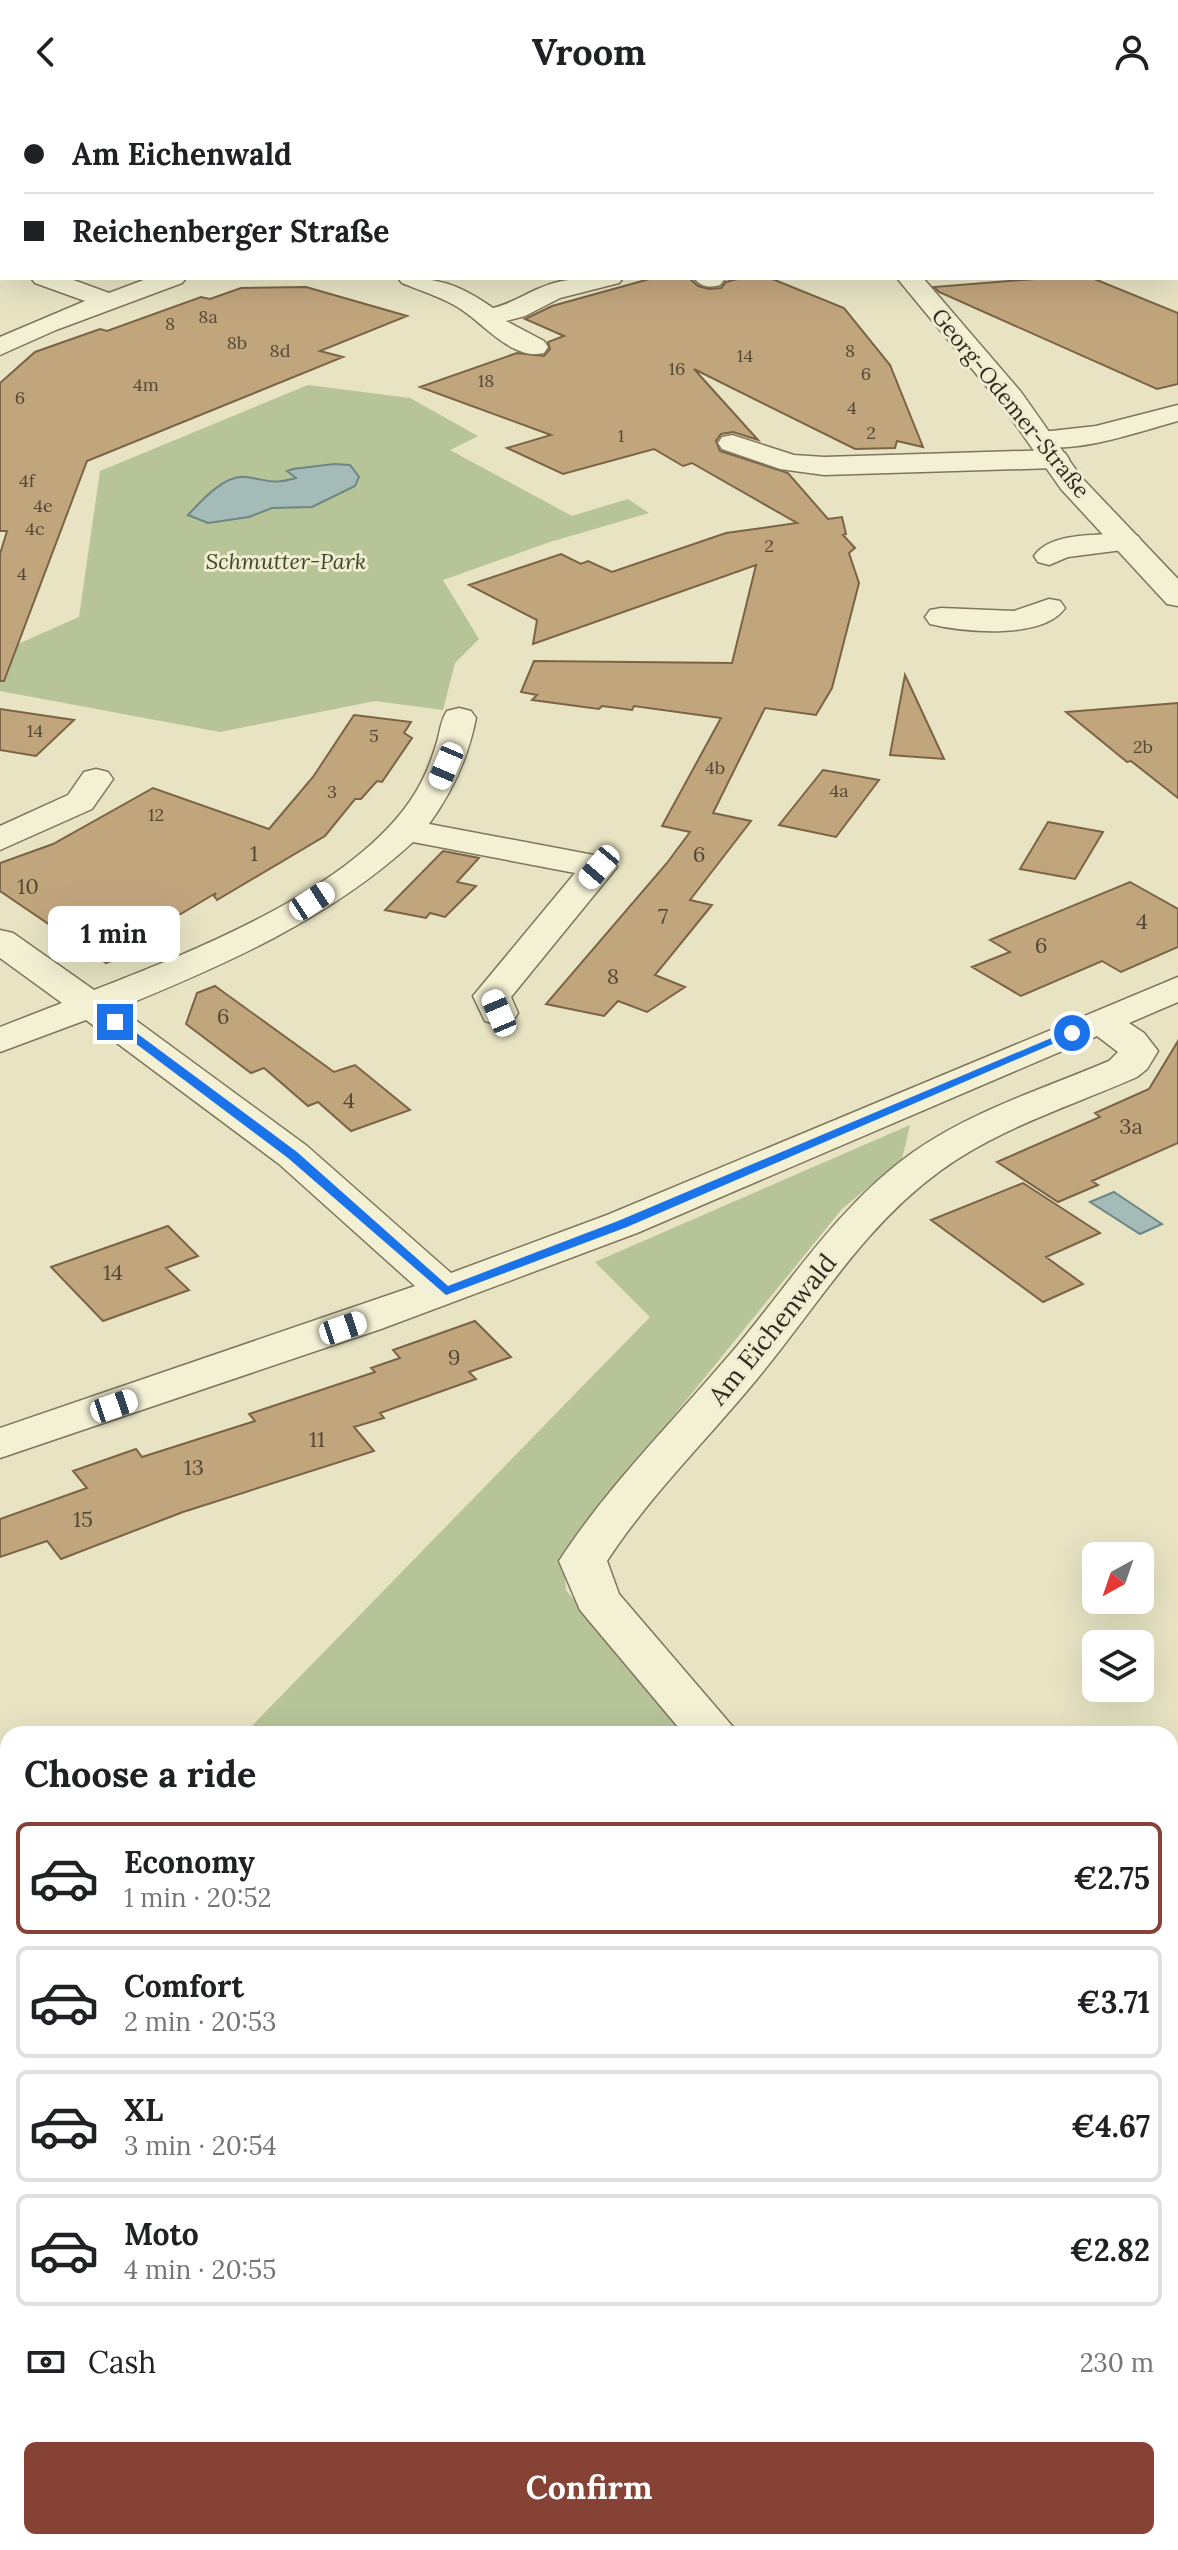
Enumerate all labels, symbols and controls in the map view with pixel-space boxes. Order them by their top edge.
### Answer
text: Vroom [532,29,646,75]
icon: back [24,30,68,74]
icon: person [1110,30,1154,74]
text: Am Eichenwald [72,135,292,173]
text: Reichenberger Straße [72,212,389,250]
street label: Georg-Odemer-Straße [926,302,1096,504]
house number: 8a [198,305,218,328]
house number: 8 [165,312,175,335]
house number: 8b [227,331,247,354]
house number: 8d [270,339,291,362]
house number: 8 [845,339,855,362]
house number: 14 [737,344,753,367]
house number: 16 [669,357,685,380]
house number: 6 [861,362,871,385]
house number: 18 [478,369,494,392]
house number: 4m [133,373,159,396]
house number: 6 [15,386,25,409]
house number: 4 [847,396,857,419]
house number: 2 [866,421,876,444]
house number: 1 [618,424,624,447]
house number: 4f [19,469,37,492]
house number: 4e [33,494,53,517]
house number: 4c [25,517,45,540]
house number: 2 [764,534,774,557]
park label: Schmutter-Park [206,547,366,575]
house number: 4 [17,562,27,585]
house number: 14 [27,719,43,742]
house number: 5 [369,724,379,747]
house number: 2b [1133,735,1153,758]
car [426,739,466,793]
house number: 4b [705,756,725,779]
house number: 4a [829,779,849,802]
house number: 3 [327,780,337,803]
house number: 12 [148,803,164,826]
house number: 1 [250,839,258,867]
house number: 6 [693,840,705,868]
car [574,841,624,893]
house number: 10 [17,872,39,900]
car [285,878,339,924]
house number: 7 [658,902,668,930]
callout: 1 min [49,906,181,962]
house number: 4 [1136,907,1148,935]
text: 1 min [81,917,147,950]
house number: 6 [1035,931,1047,959]
house number: 8 [607,962,619,990]
car [479,986,519,1040]
house number: 6 [217,1002,229,1030]
route end [97,1004,133,1040]
route start [1054,1015,1090,1051]
house number: 4 [343,1086,355,1114]
house number: 3a [1119,1112,1143,1140]
street label: Am Eichenwald [700,1247,843,1412]
house number: 14 [103,1258,123,1286]
car [316,1309,370,1347]
house number: 9 [448,1343,460,1371]
car [87,1387,141,1425]
house number: 11 [309,1425,325,1453]
house number: 13 [184,1453,204,1481]
house number: 15 [73,1505,93,1533]
north arrow [1082,1542,1154,1614]
map controls [1082,1542,1154,1702]
button: layers [1082,1630,1154,1702]
text: Choose a ride [24,1751,256,1797]
icon: car [28,1842,100,1914]
text: Economy [124,1843,255,1881]
text: €2.75 [1073,1859,1150,1897]
text: 1 min · 20:52 [124,1881,272,1914]
icon: car [28,1966,100,2038]
text: Comfort [124,1967,244,2005]
text: €3.71 [1077,1983,1150,2021]
text: 2 min · 20:53 [124,2005,277,2038]
icon: car [28,2090,100,2162]
text: XL [124,2091,163,2129]
text: €4.67 [1071,2107,1150,2145]
text: 3 min · 20:54 [124,2129,277,2162]
icon: car [28,2214,100,2286]
text: Moto [124,2215,199,2253]
text: €2.82 [1070,2231,1150,2269]
text: 4 min · 20:55 [124,2253,276,2286]
icon: cash [24,2340,68,2384]
text: Cash [88,2343,156,2381]
text: 230 m [1080,2346,1154,2379]
button: Confirm [24,2442,1154,2534]

